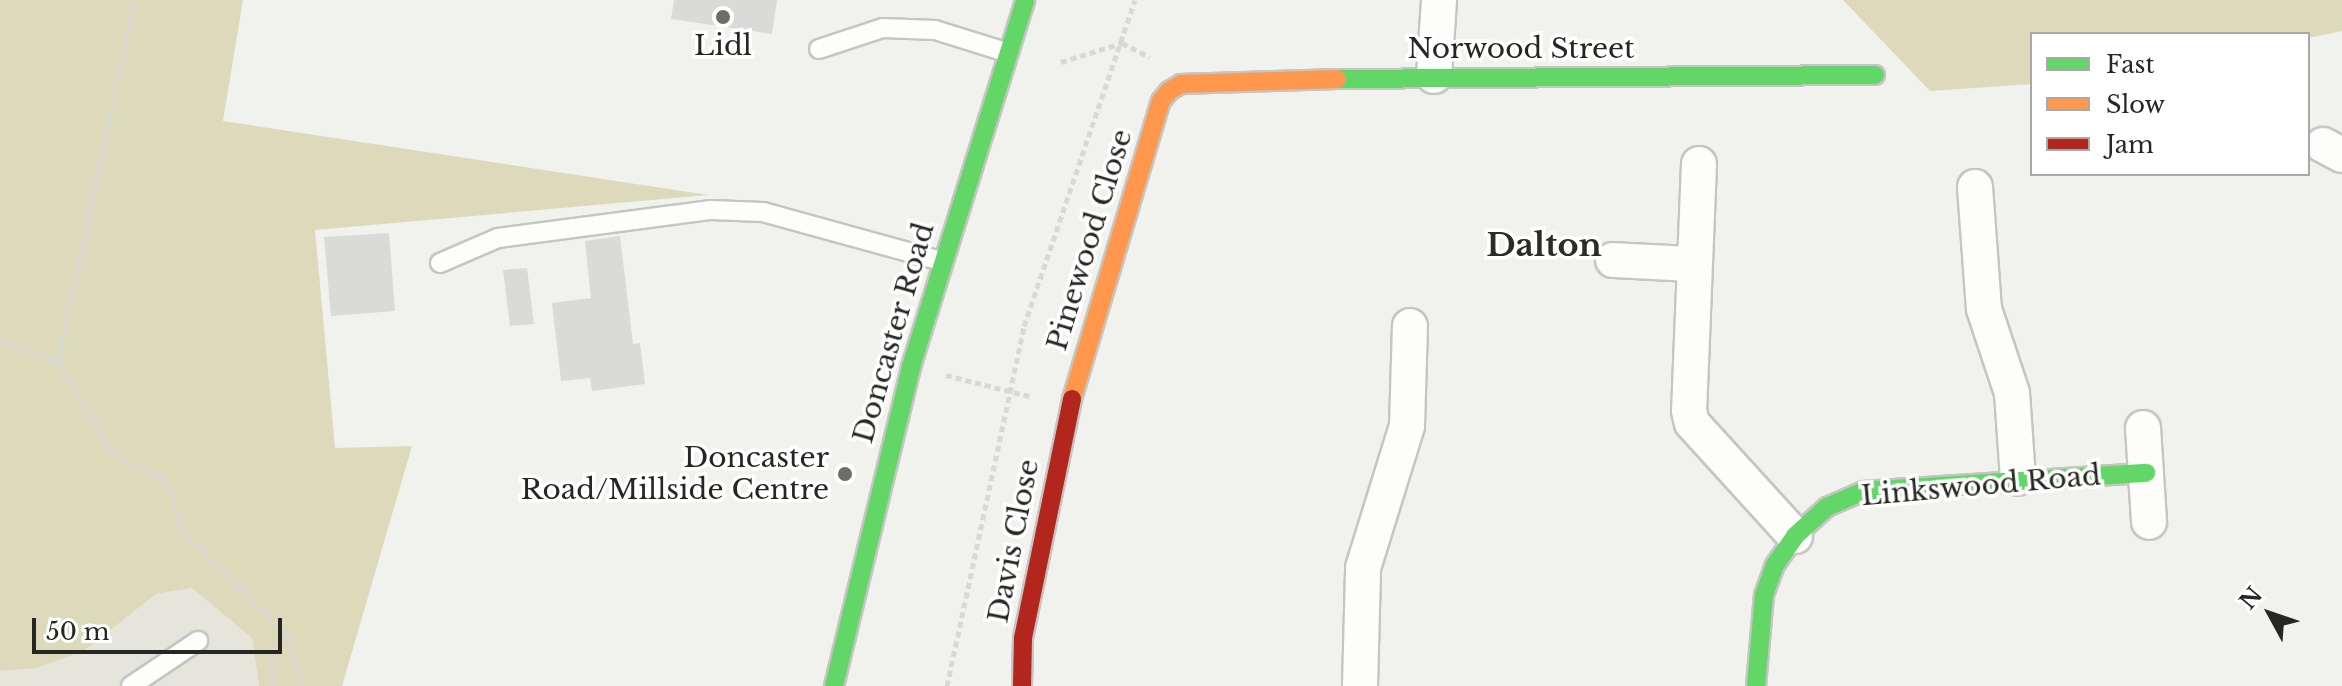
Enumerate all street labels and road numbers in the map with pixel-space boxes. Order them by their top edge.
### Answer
street label: Norwood Street [1407,32,1635,66]
street label: Pinewood Close [1040,125,1140,355]
street label: Doncaster Road [846,219,942,447]
street label: Davis Close [982,457,1046,625]
street label: Linkswood Road [1860,459,2102,513]

